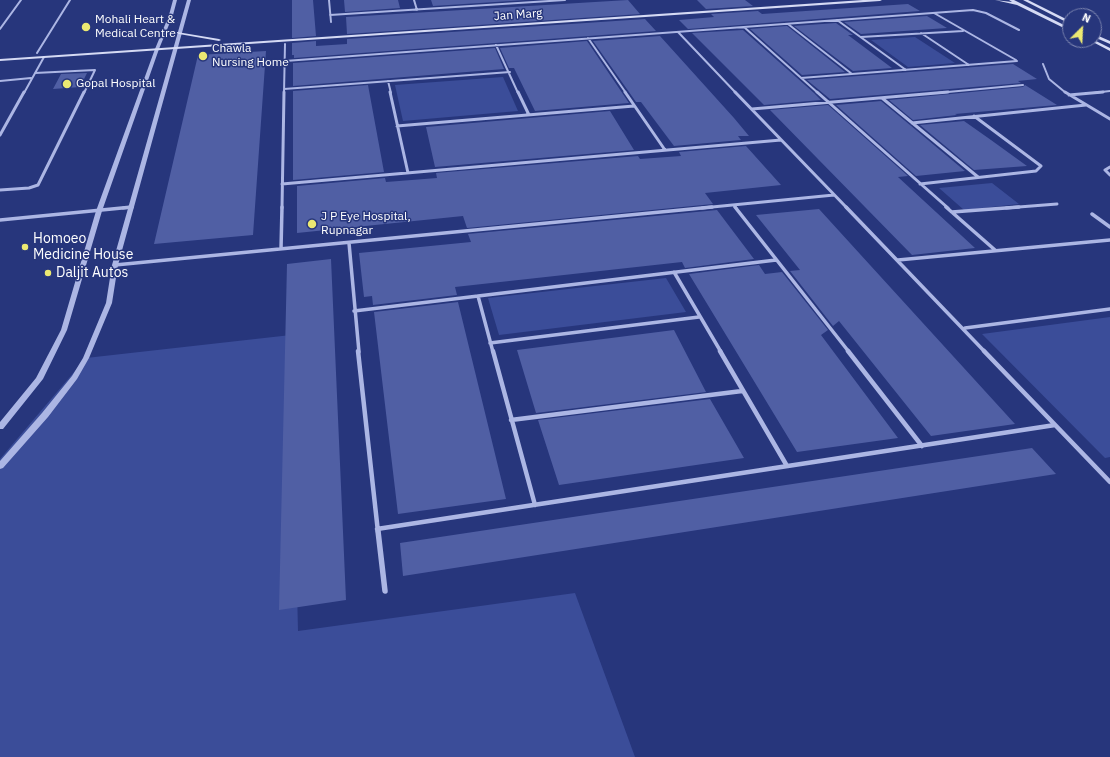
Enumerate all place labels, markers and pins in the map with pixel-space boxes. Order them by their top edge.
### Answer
place label: Mohali Heart & Medical Centre [95,13,176,41]
marker: Mohali Heart & Medical Centre [80,21,92,33]
place label: Chawla Nursing Home [212,42,289,70]
marker: Chawla Nursing Home [197,50,209,62]
place label: Gopal Hospital [76,77,155,91]
marker: Gopal Hospital [61,78,73,90]
place label: J P Eye Hospital, Rupnagar [321,210,411,238]
marker: J P Eye Hospital, Rupnagar [306,218,318,230]
place label: Homoeo Medicine House [33,231,133,264]
marker: Homoeo Medicine House [20,242,30,252]
place label: Daljit Autos [56,265,128,281]
marker: Daljit Autos [43,268,53,278]

